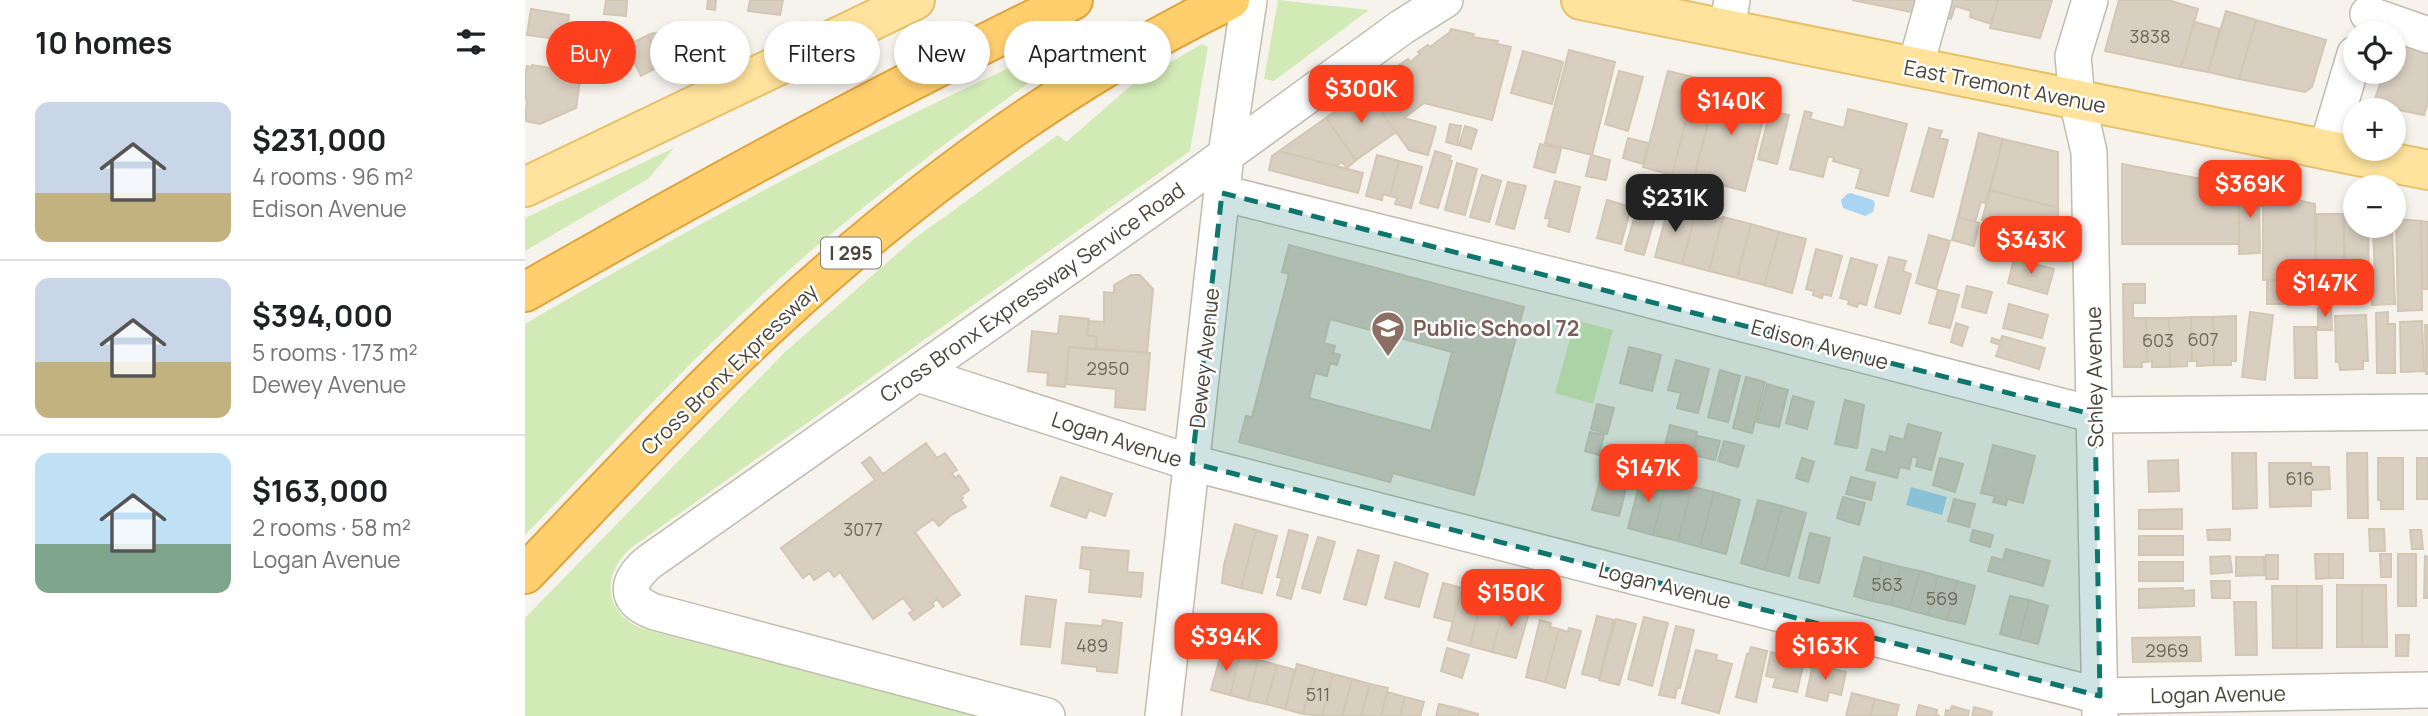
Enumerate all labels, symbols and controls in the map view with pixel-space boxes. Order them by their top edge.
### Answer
chip: Buy [546,21,636,84]
chip: Rent [650,21,750,84]
chip: Filters [764,21,880,84]
chip: New [894,21,990,84]
chip: Apartment [1004,21,1171,84]
map controls [2343,21,2406,238]
button: locate [2343,21,2406,84]
text: 10 homes [35,22,172,63]
icon: filters [452,23,490,61]
house number: 3838 [2130,24,2170,48]
street label: East Tremont Avenue [1902,53,2108,119]
pin: $300K [1312,66,1410,125]
text: $300K [1325,72,1397,104]
pin: $140K [1682,78,1780,137]
text: $140K [1697,84,1765,116]
button: + [2343,98,2406,161]
text: $231,000 [252,119,386,160]
icon: home [91,130,175,214]
text: 4 rooms · 96 m² [252,160,413,192]
pin: $369K [2201,160,2299,220]
text: $369K [2215,167,2285,199]
pin: $231K [1626,174,1724,234]
button: − [2343,175,2406,238]
street label: Cross Bronx Expressway Service Road [874,176,1190,408]
text: $231K [1642,181,1708,213]
text: Edison Avenue [252,192,407,224]
pin: $343K [1982,216,2080,276]
text: $343K [1996,223,2066,255]
road number: I 295 [821,238,881,268]
pin: $147K [2276,260,2374,319]
text: $147K [2292,266,2358,298]
street label: Cross Bronx Expressway [635,277,823,461]
street label: Dewey Avenue [1183,286,1225,430]
text: $394,000 [252,295,393,336]
icon: home [91,306,175,390]
street label: Schley Avenue [2079,306,2109,448]
school or university icon: Public School 72 [1369,309,1407,358]
street label: Edison Avenue [1748,312,1892,376]
place label: Public School 72 [1413,314,1579,342]
house number: 607 [2187,327,2219,351]
house number: 603 [2142,328,2174,352]
text: 5 rooms · 173 m² [252,336,418,368]
house number: 2950 [1087,356,1129,380]
text: Dewey Avenue [252,368,406,400]
street label: Logan Avenue [1048,405,1186,473]
pin: $147K [1599,444,1697,504]
text: $147K [1615,451,1681,483]
house number: 616 [2285,466,2315,490]
text: $163,000 [252,470,388,511]
icon: home [91,481,175,565]
text: 2 rooms · 58 m² [252,511,411,543]
house number: 3077 [843,517,883,541]
text: Logan Avenue [252,543,401,575]
street label: Logan Avenue [1596,555,1734,615]
pin: $150K [1462,570,1560,629]
house number: 563 [1871,572,1903,596]
text: $150K [1477,576,1545,608]
house number: 569 [1926,586,1958,610]
pin: $394K [1177,614,1275,673]
text: $394K [1191,620,1262,652]
pin: $163K [1776,622,1874,682]
text: $163K [1791,629,1859,661]
house number: 489 [1076,633,1108,657]
house number: 2969 [2145,638,2189,662]
street label: Logan Avenue [2150,679,2286,709]
house number: 511 [1306,682,1330,706]

